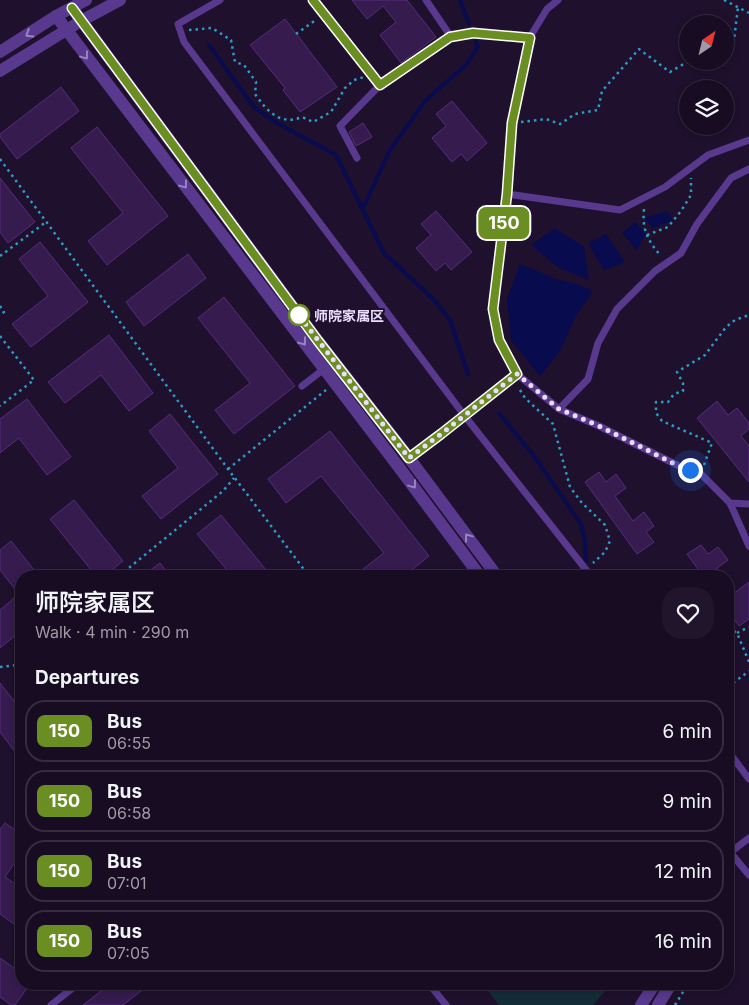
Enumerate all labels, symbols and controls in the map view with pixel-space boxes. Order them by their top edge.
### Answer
north arrow [679,15,734,70]
map controls [679,15,734,135]
one-way arrow [25,27,34,37]
one-way arrow [79,50,88,60]
button: layers [679,80,734,135]
one-way arrow [178,179,186,188]
line badge: 150 [475,207,533,239]
text: 150 [488,212,520,233]
marker: 师院家属区 [288,304,310,326]
place label: 师院家属区 [314,307,384,324]
one-way arrow [298,336,306,345]
your location [678,458,703,483]
one-way arrow [407,479,415,488]
one-way arrow [465,534,473,543]
button: heart [662,587,714,639]
text: 师院家属区 [35,588,155,617]
text: Walk · 4 min · 290 m [35,622,189,642]
text: Departures [35,666,139,689]
text: Bus [107,710,142,733]
text: 150 [49,720,80,741]
text: 6 min [662,720,712,743]
text: 06:55 [107,733,151,753]
text: Bus [107,780,142,803]
text: 150 [49,790,80,811]
text: 9 min [662,790,712,813]
text: 06:58 [107,803,151,823]
text: Bus [107,850,142,873]
text: 150 [49,860,80,881]
text: 12 min [655,860,712,883]
text: 07:01 [107,873,147,893]
text: Bus [107,920,142,943]
text: 150 [49,930,80,951]
text: 16 min [655,930,712,953]
text: 07:05 [107,943,150,963]

